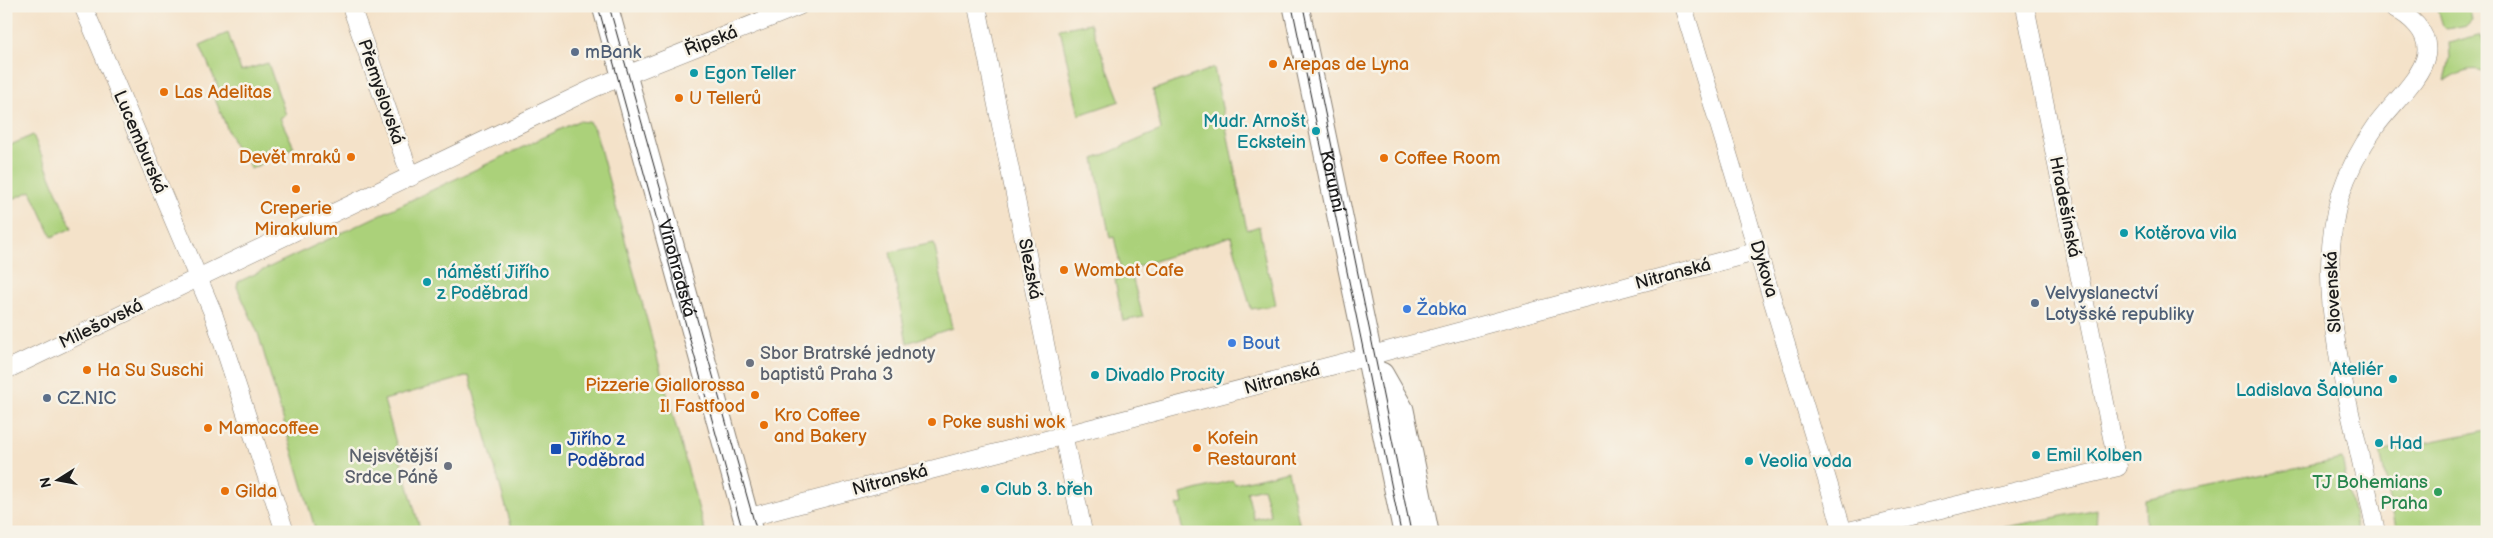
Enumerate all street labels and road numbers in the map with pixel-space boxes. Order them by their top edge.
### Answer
street label: Řipská [681,19,740,61]
street label: Přemyslovská [353,37,409,147]
street label: Lucemburská [109,87,171,197]
street label: Korunní [1316,148,1349,215]
street label: Hradešínská [2045,155,2085,259]
street label: Vinohradská [654,217,701,319]
street label: Slezská [1014,237,1046,301]
street label: Dykova [1745,238,1783,300]
street label: Slovenská [2320,251,2346,333]
street label: Nitranská [1633,254,1713,294]
street label: Milešovská [56,295,146,353]
street label: Nitranská [1242,359,1322,399]
street label: Nitranská [850,460,930,500]

